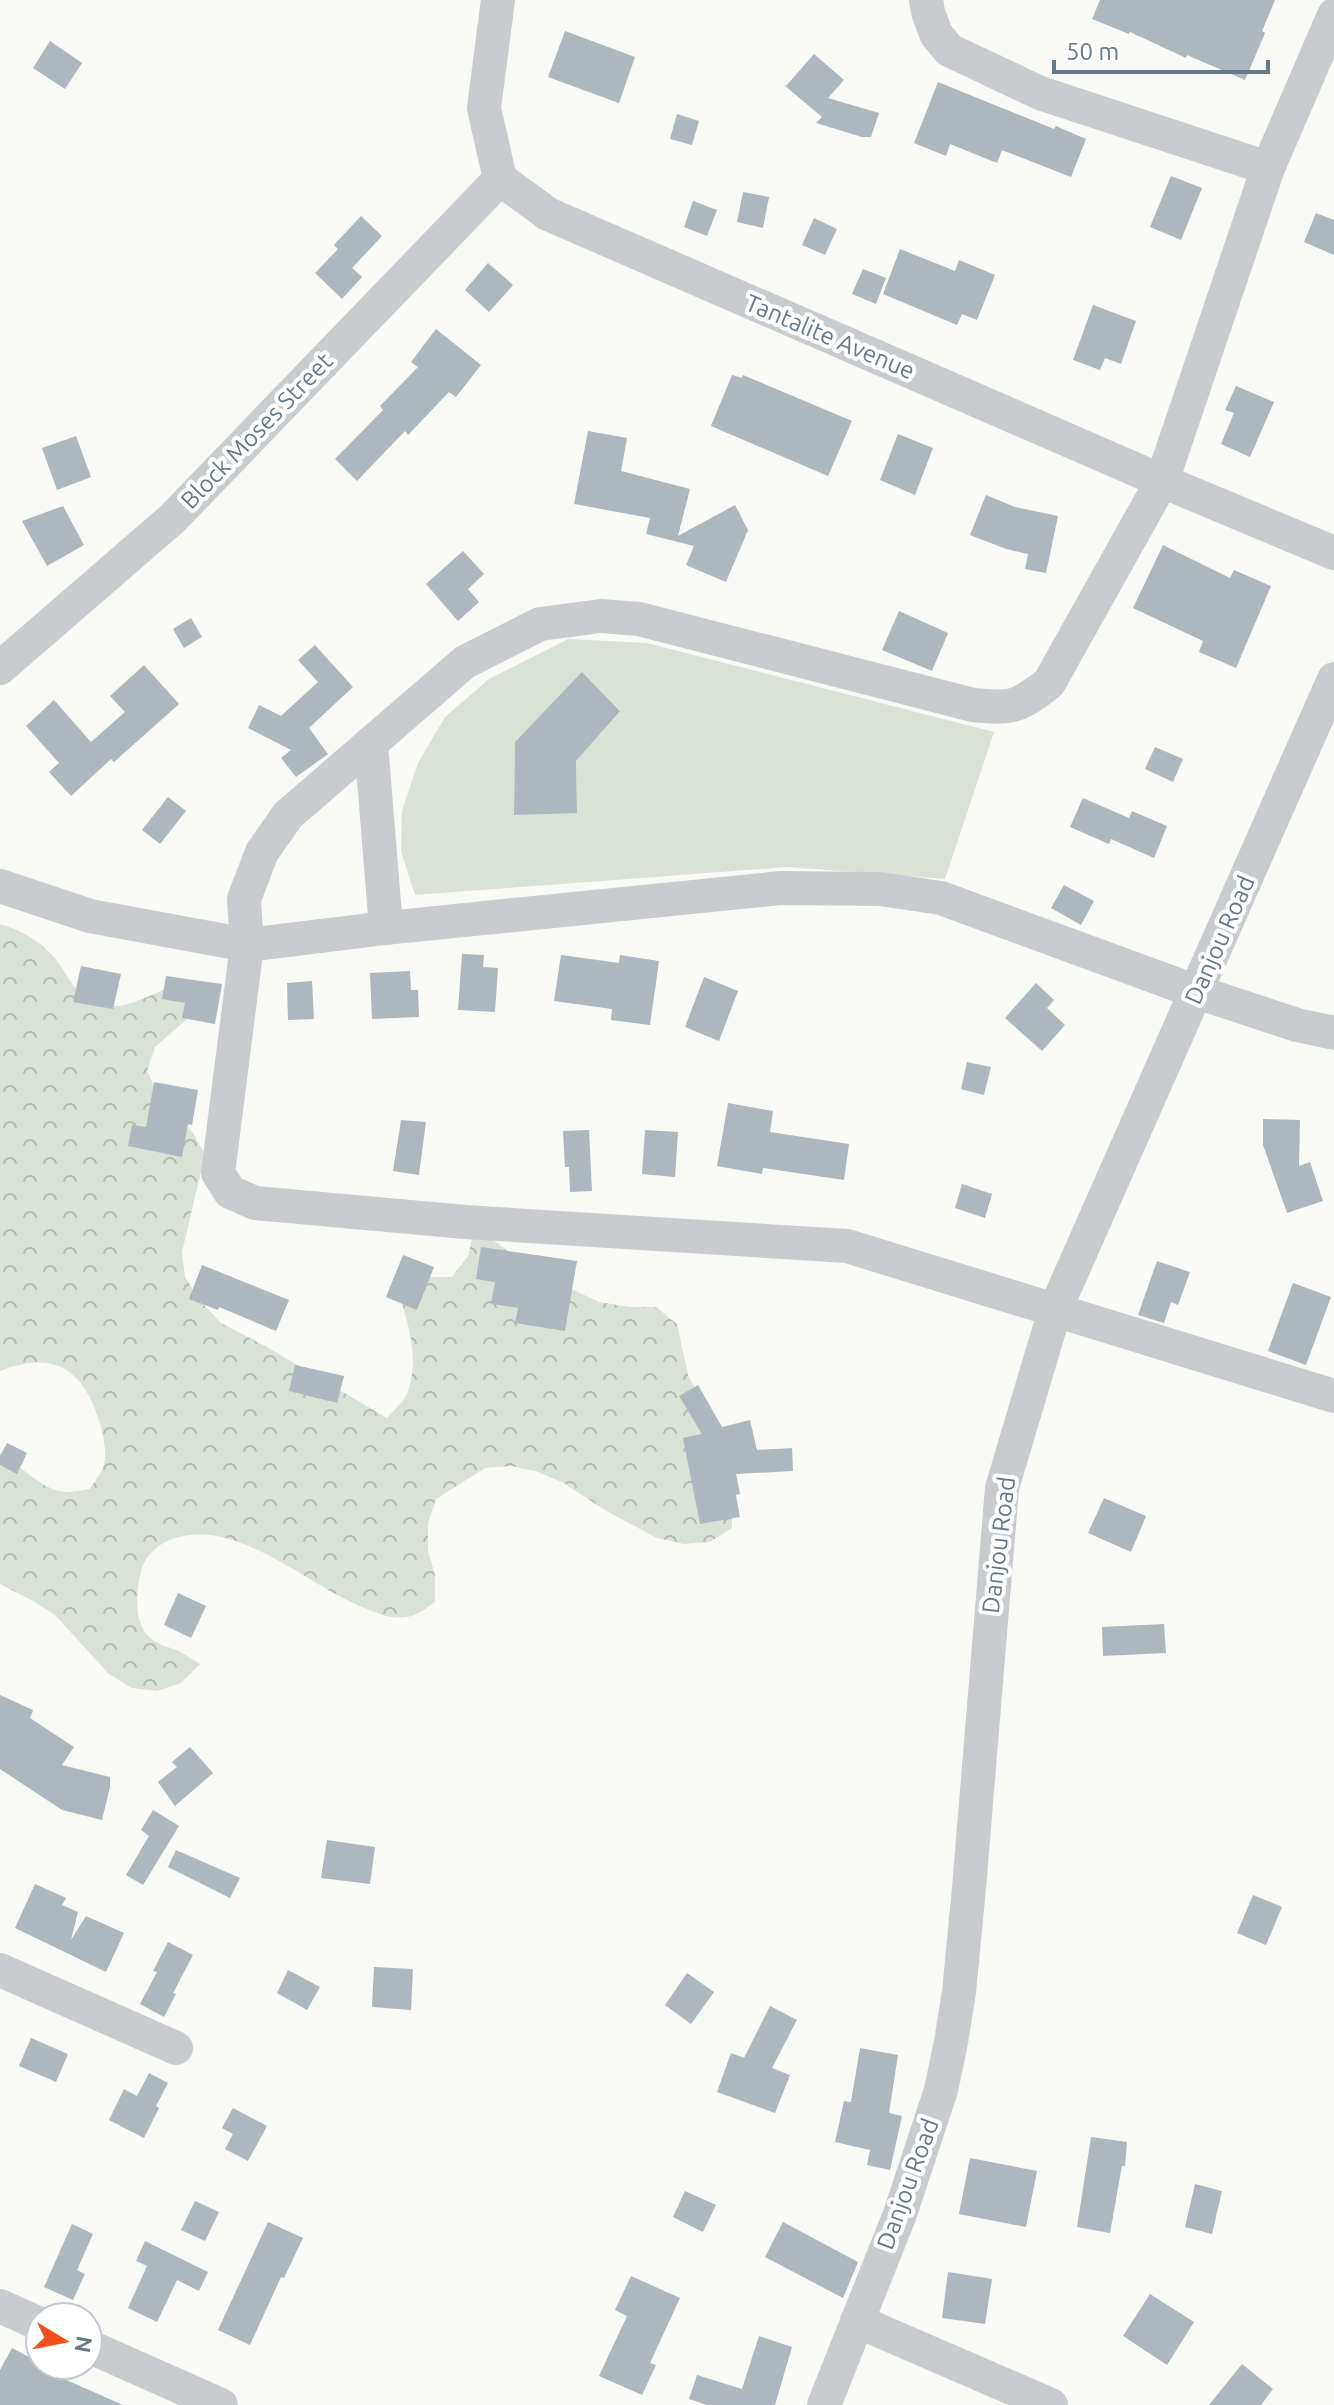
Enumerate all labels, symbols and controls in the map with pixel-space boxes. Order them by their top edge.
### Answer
scale bar [1054,24,1268,74]
text: 50 m [1066,38,1119,65]
street label: Tantalite Avenue [741,289,919,384]
street label: Block Moses Street [175,347,338,514]
street label: Danjou Road [1179,872,1260,1008]
street label: Danjou Road [977,1475,1020,1615]
street label: Danjou Road [871,2115,944,2253]
north arrow [24,2301,104,2381]
text: N [70,2334,98,2355]

